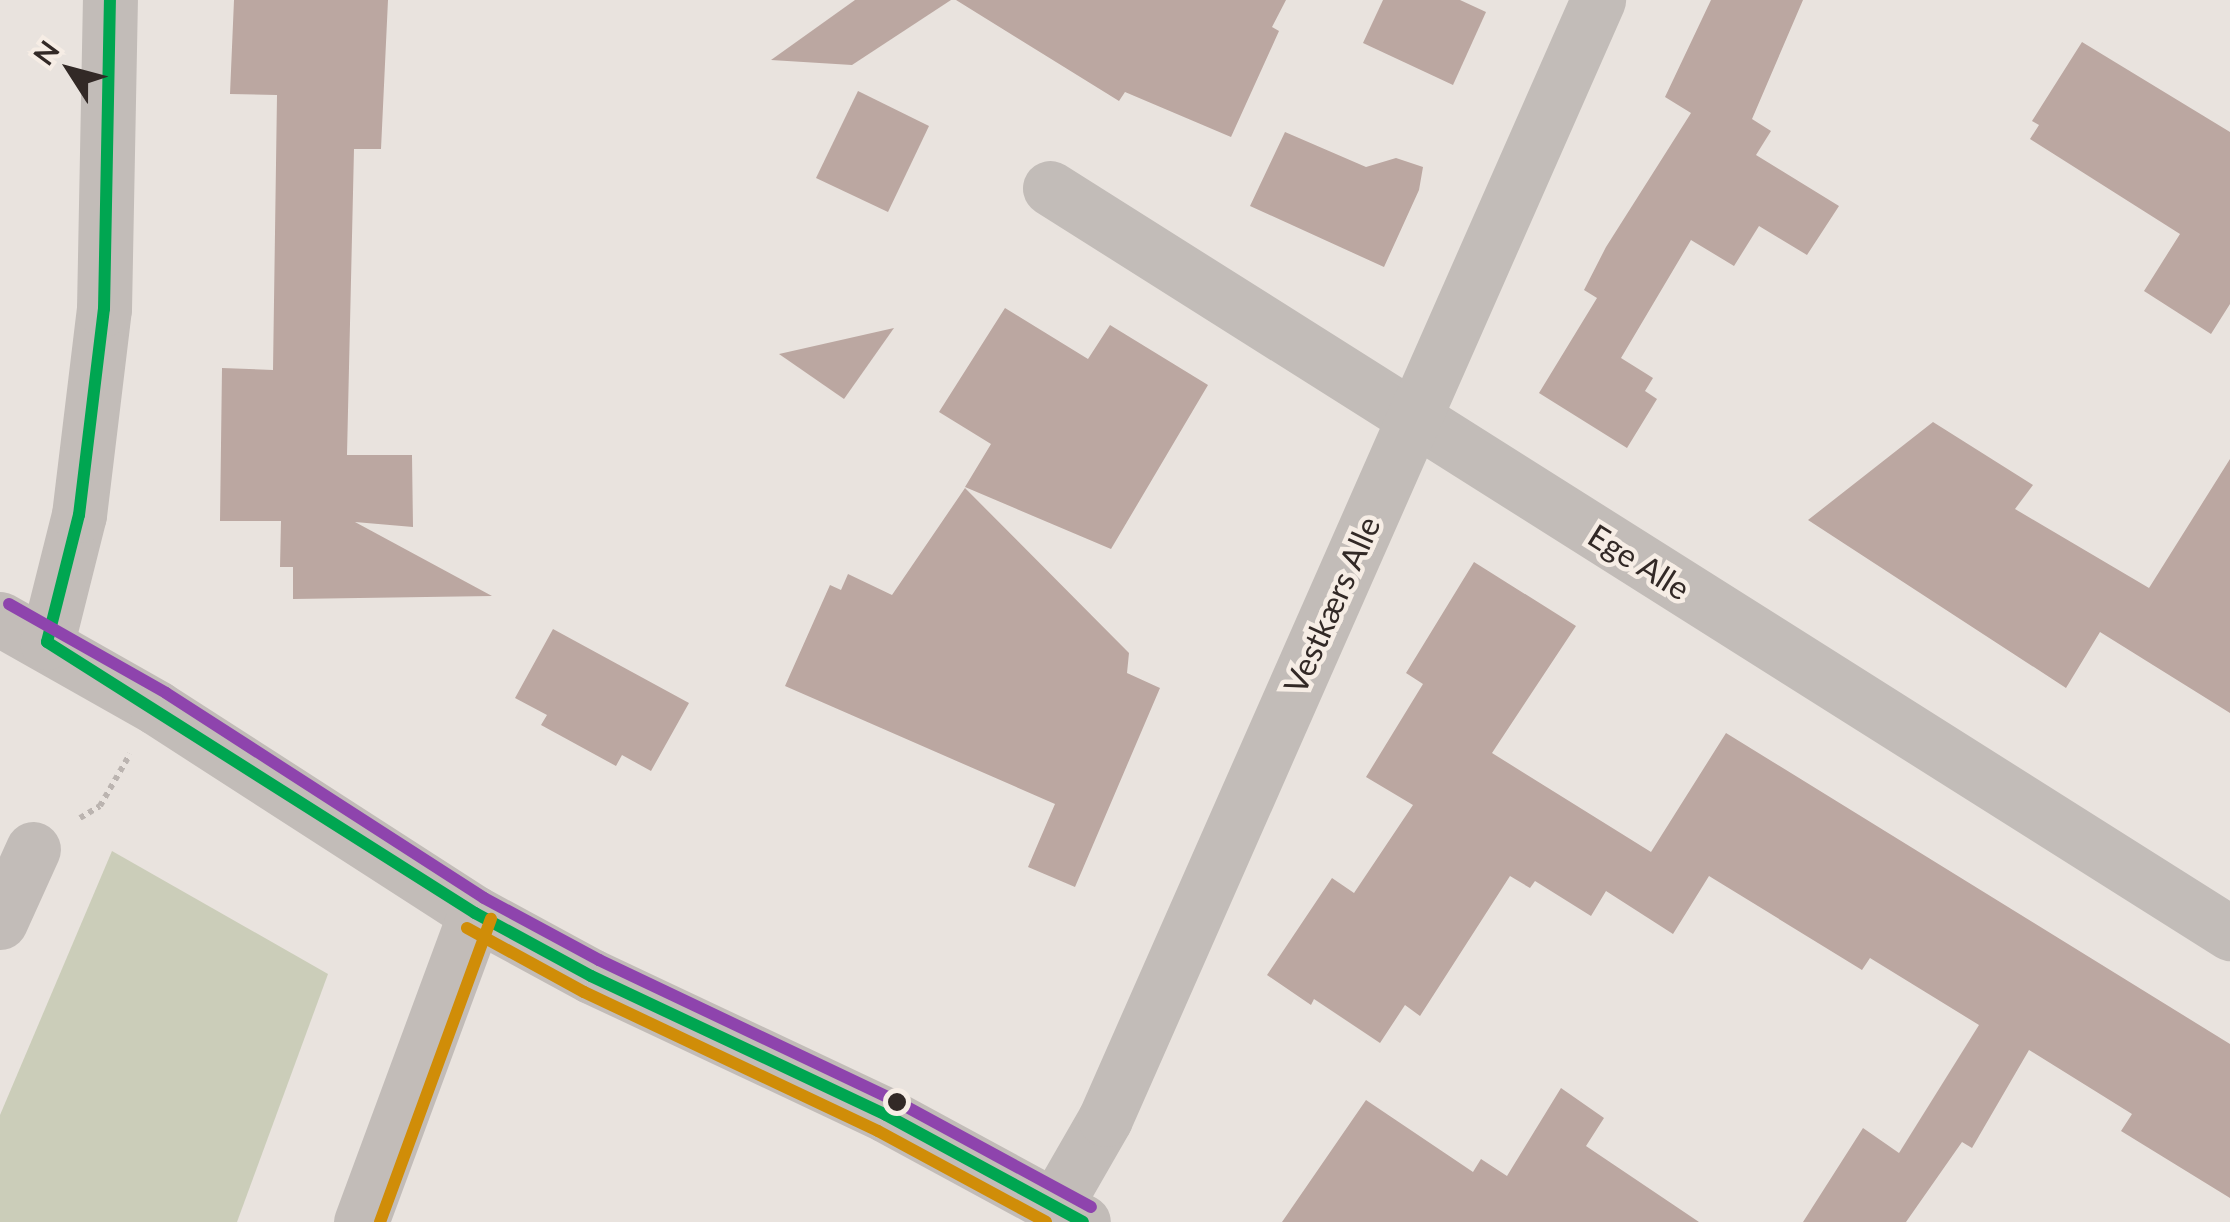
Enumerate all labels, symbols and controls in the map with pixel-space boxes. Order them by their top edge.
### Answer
north arrow [20,20,120,120]
text: N [26,34,66,71]
street label: Vestkærs Alle [1276,510,1388,700]
street label: Ege Alle [1581,516,1697,608]
unlabelled marker [887,1092,907,1112]

